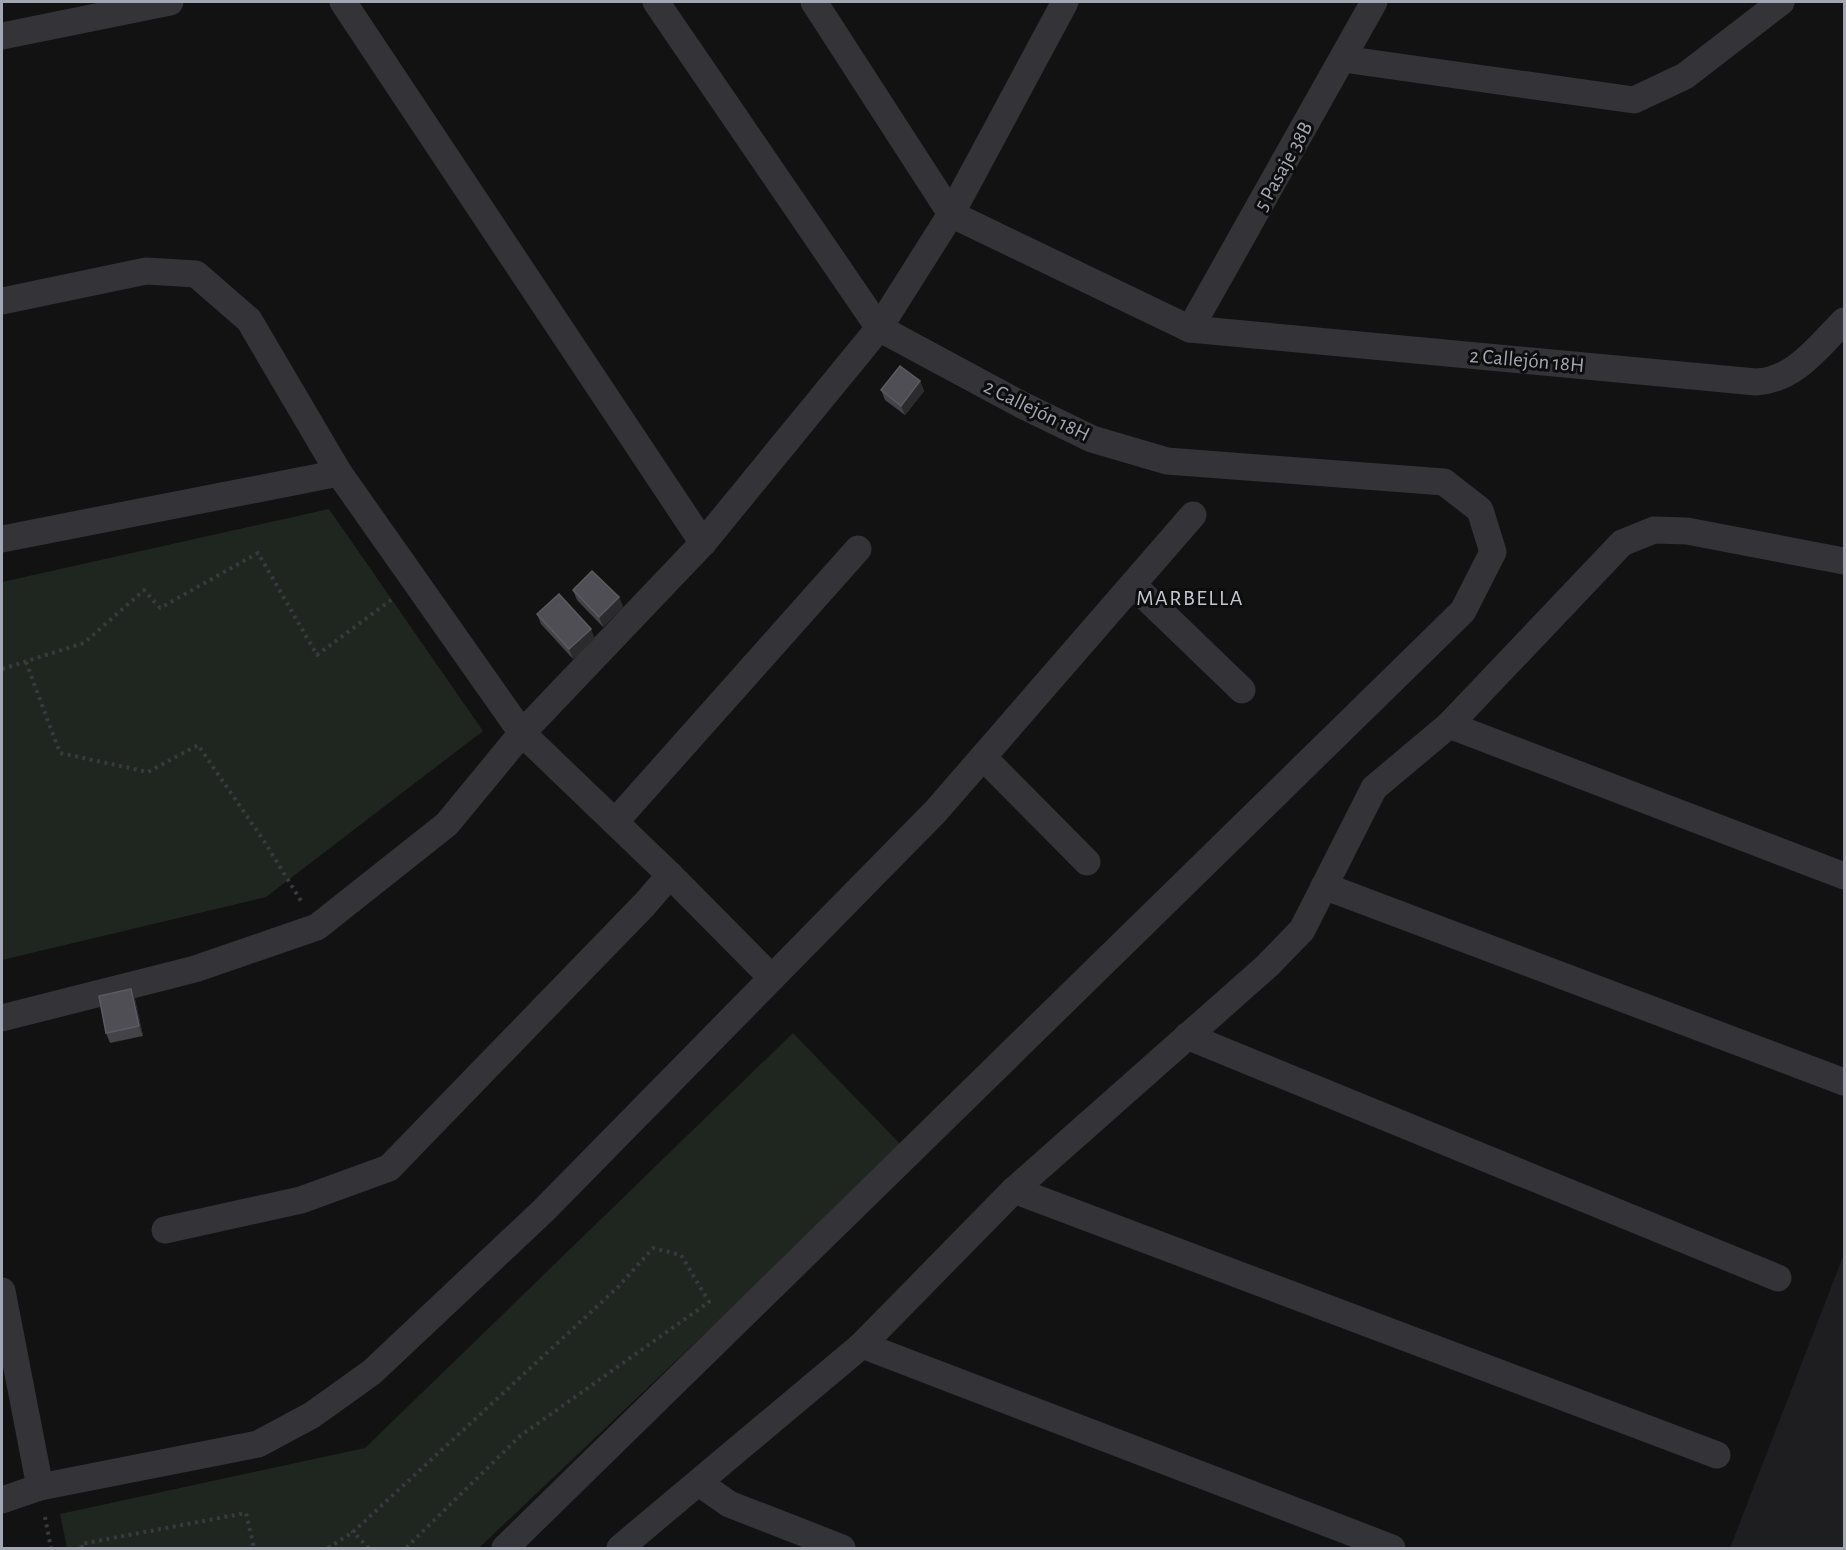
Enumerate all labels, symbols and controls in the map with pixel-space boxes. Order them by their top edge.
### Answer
street label: 5 Pasaje 38B [1250,118,1316,214]
street label: 2 Callejón 18H [1469,345,1585,376]
street label: 2 Callejón 18H [980,376,1093,445]
district label: MARBELLA [1136,587,1244,609]

